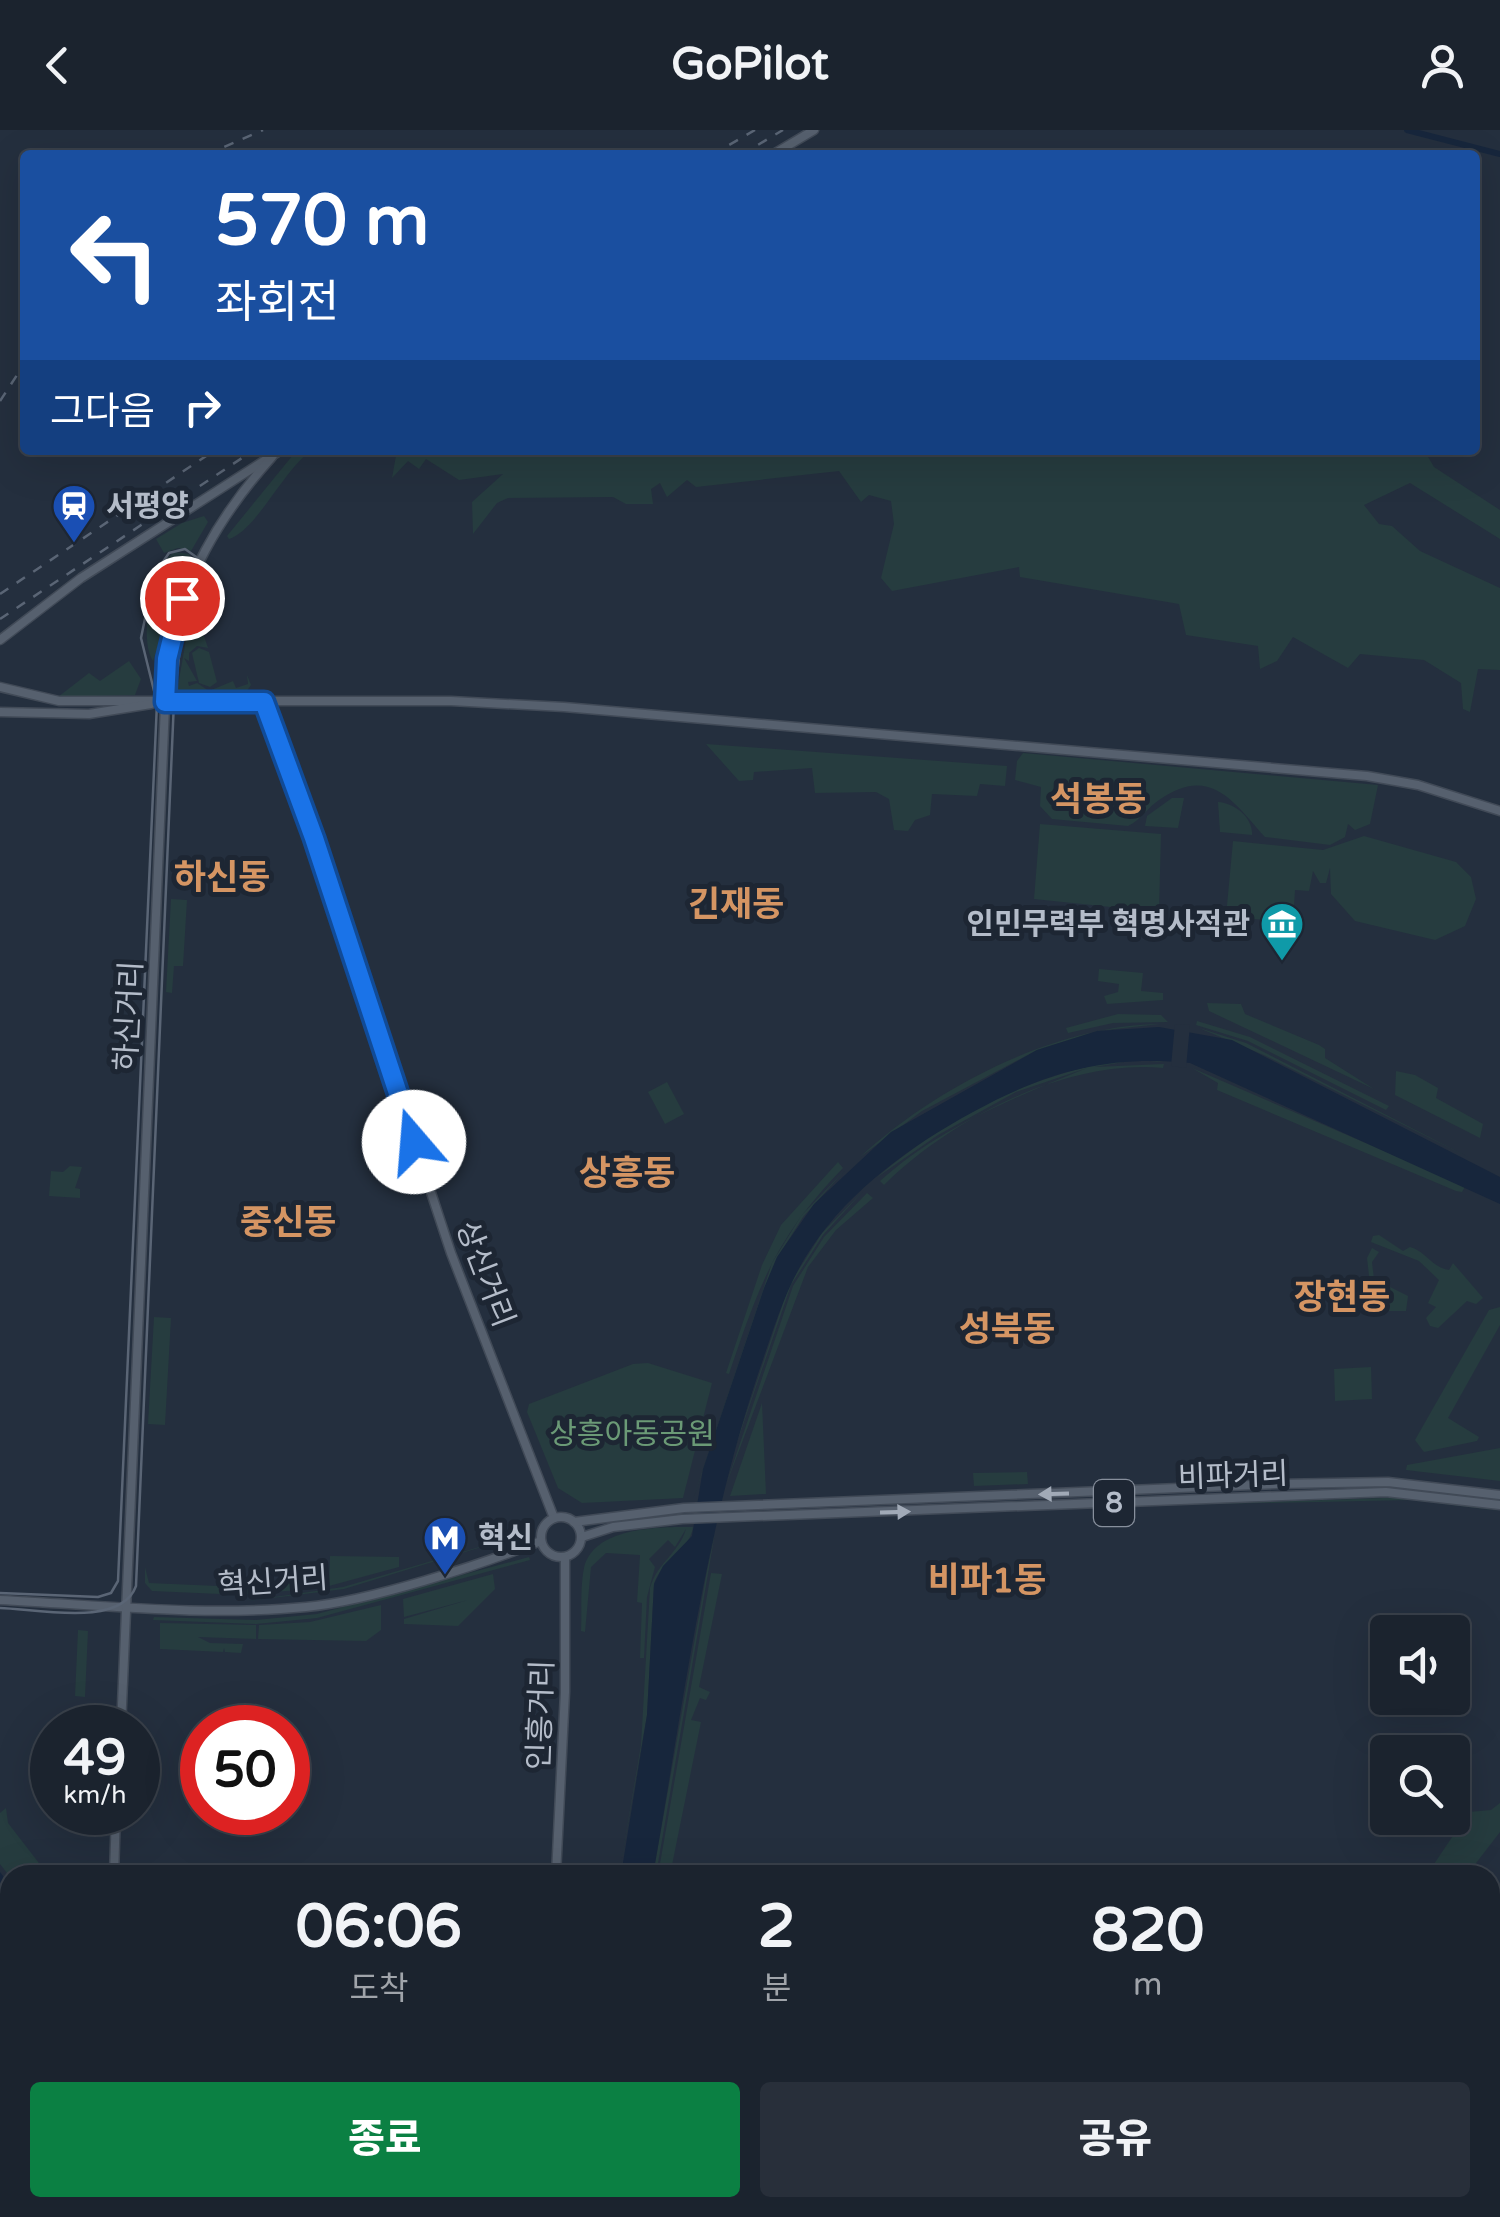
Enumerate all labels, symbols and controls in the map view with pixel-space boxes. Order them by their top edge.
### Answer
icon: back [30,38,85,93]
text: GoPilot [671,38,829,92]
icon: person [1415,38,1470,93]
text: 570 m [215,180,429,264]
icon: left [50,190,180,320]
text: 좌회전 [215,276,339,330]
icon: right [175,380,230,435]
text: 그다음 [50,389,155,435]
station icon: 서평양 [51,483,97,544]
place label: 서평양 [106,488,189,525]
pin [140,556,225,641]
icon: arrive [155,571,210,626]
district label: 석봉동 [1050,779,1146,821]
district label: 하신동 [174,857,270,899]
district label: 긴재동 [688,884,784,926]
museum icon: 인민무력부 혁명사적관 [1259,901,1305,962]
place label: 인민무력부 혁명사적관 [966,906,1250,943]
street label: 하신거리 [108,960,150,1072]
position arrow [362,1090,466,1194]
district label: 상흥동 [579,1153,675,1195]
district label: 중신동 [240,1202,336,1244]
street label: 상신거리 [448,1216,522,1332]
district label: 장현동 [1294,1277,1390,1319]
district label: 성북동 [959,1309,1055,1351]
park label: 상흥아동공원 [549,1416,715,1453]
street label: 비파거리 [1177,1456,1289,1496]
road number: 8 [1094,1480,1134,1526]
one-way arrow [1037,1486,1069,1502]
one-way arrow [880,1504,912,1520]
metro station icon: 혁신 [422,1515,468,1576]
place label: 혁신 [478,1520,533,1557]
street label: 혁신거리 [217,1560,329,1604]
district label: 비파1동 [928,1560,1046,1602]
map controls [1370,1615,1470,1835]
button: sound [1370,1615,1470,1715]
street label: 인흥거리 [521,1659,561,1771]
speed limit sign: 50 [180,1705,310,1835]
text: 49 [64,1728,126,1788]
button: search [1370,1735,1470,1835]
text: km/h [64,1780,126,1810]
text: 06:06 [296,1891,462,1963]
text: 2 [758,1891,795,1963]
text: 820 [1091,1895,1204,1967]
text: m [1133,1966,1162,2004]
text: 도착 [349,1970,408,2008]
text: 분 [762,1970,791,2008]
button: 종료 [30,2082,740,2197]
button: 공유 [760,2082,1470,2197]

